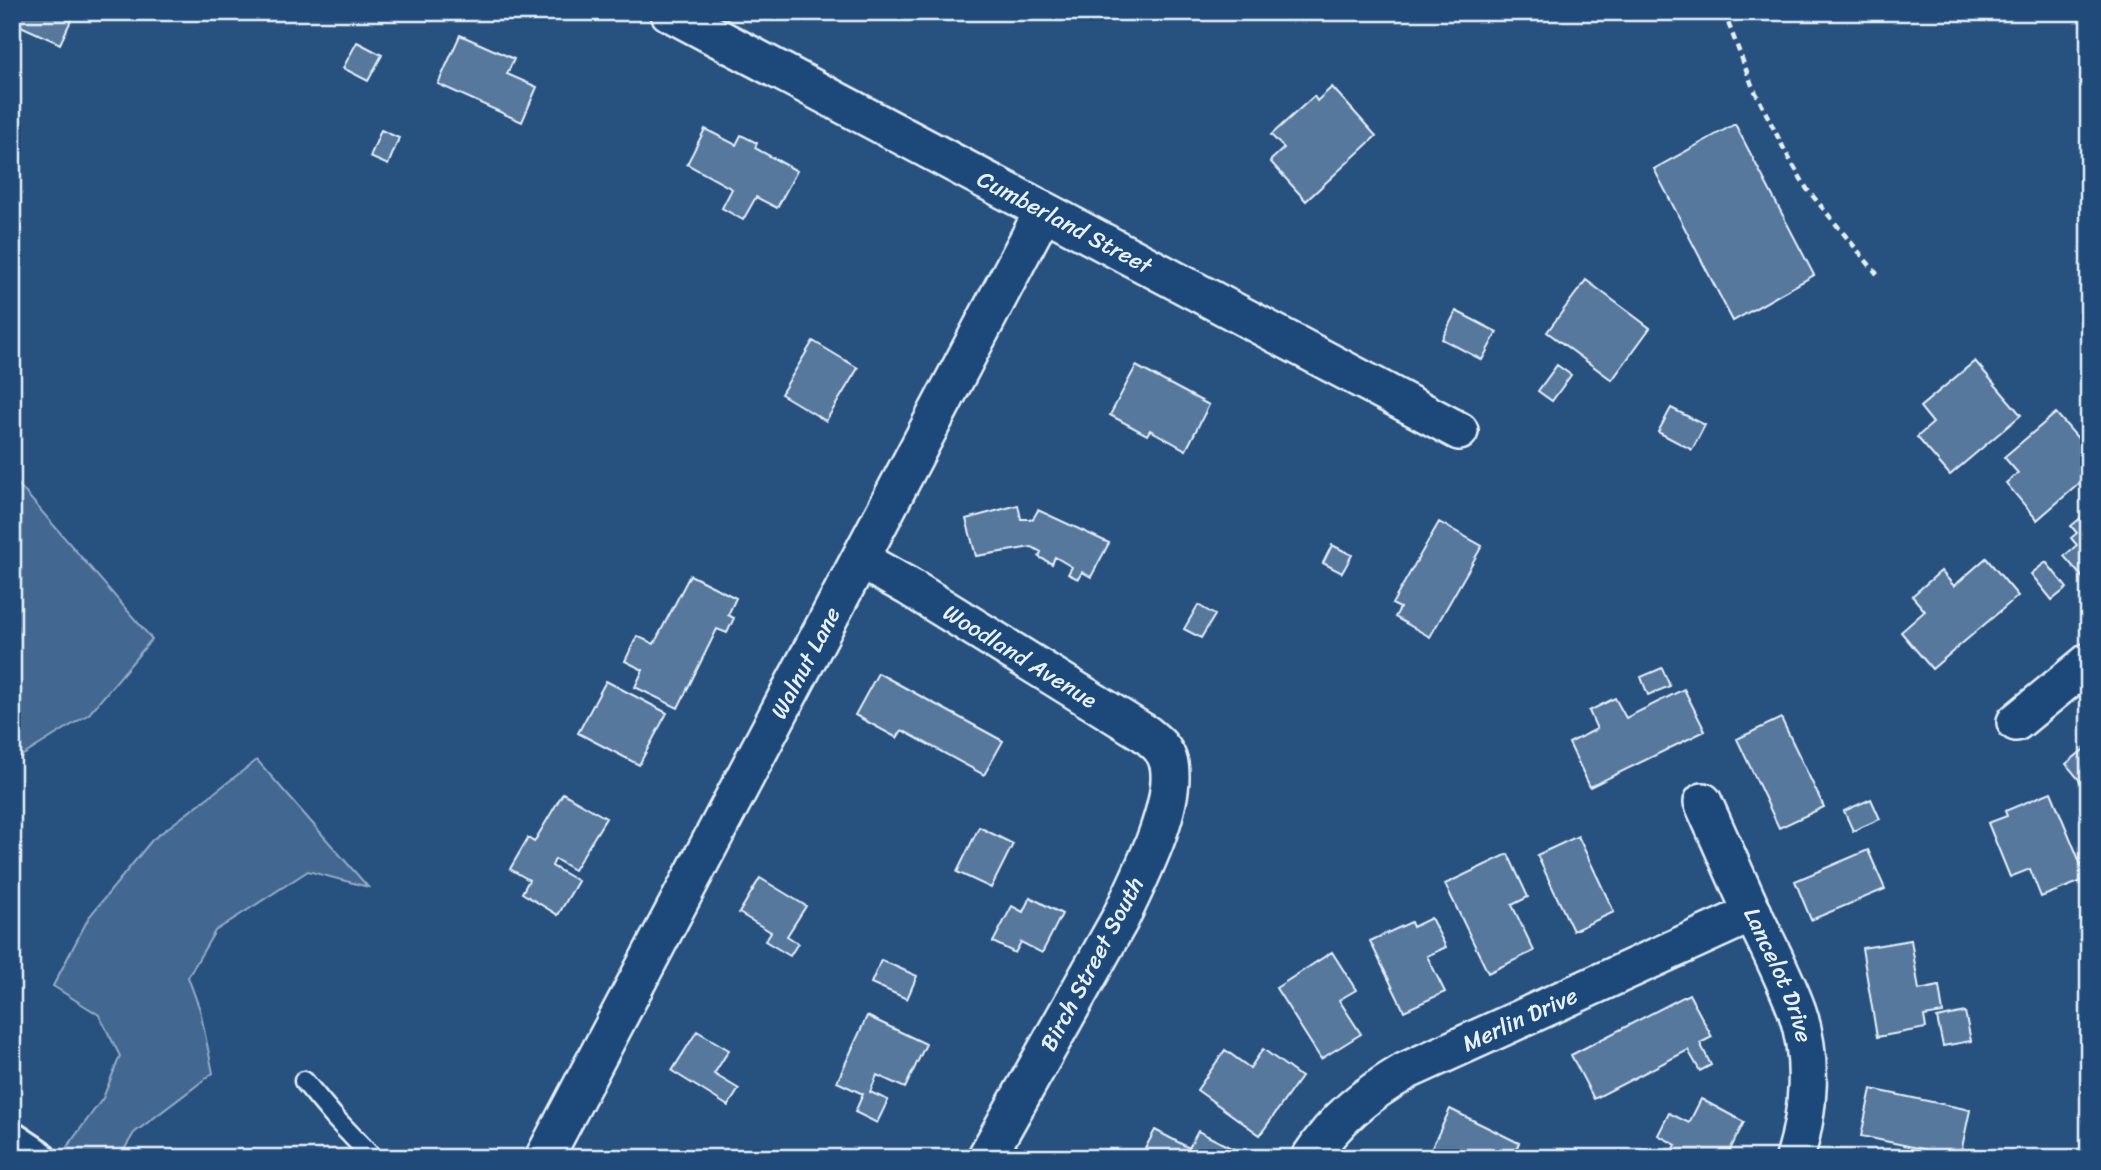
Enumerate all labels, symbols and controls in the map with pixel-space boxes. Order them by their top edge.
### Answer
street label: Cumberland Street [970,158,1161,286]
street label: Woodland Avenue [935,592,1106,720]
street label: Walnut Lane [759,599,852,726]
street label: Birch Street South [1029,869,1155,1059]
street label: Lancelot Drive [1732,900,1825,1046]
street label: Merlin Drive [1455,975,1585,1063]

